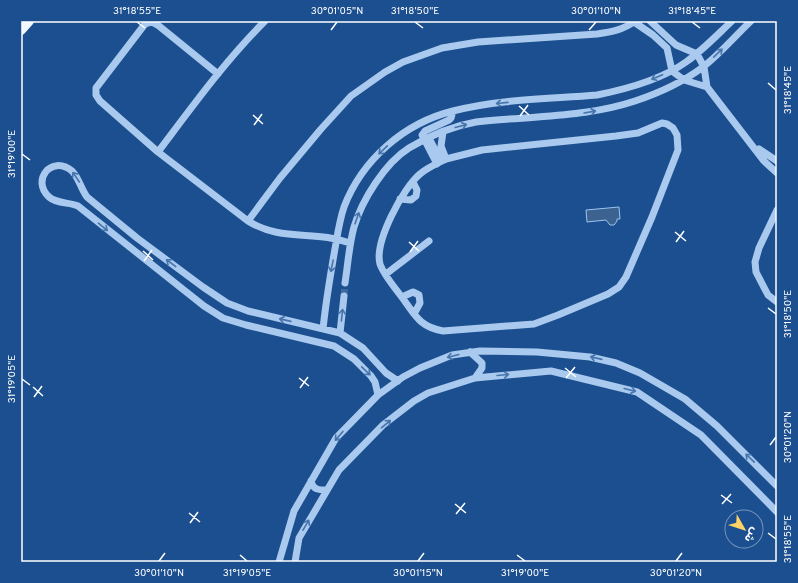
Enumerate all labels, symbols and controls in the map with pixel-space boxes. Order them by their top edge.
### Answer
text: 31°18'55"E [113,5,161,18]
text: 30°01'05"N [311,5,363,18]
text: 31°18'50"E [391,5,439,18]
text: 30°01'10"N [571,5,621,18]
text: 31°18'45"E [668,5,716,18]
one-way arrow [713,48,723,58]
text: 31°18'45"E [782,66,795,114]
one-way arrow [651,74,663,81]
one-way arrow [495,99,508,107]
one-way arrow [583,108,596,116]
one-way arrow [454,122,467,130]
text: 31°19'00"E [6,130,19,178]
one-way arrow [378,145,388,154]
one-way arrow [72,172,80,183]
one-way arrow [354,212,362,224]
one-way arrow [98,222,109,231]
one-way arrow [165,259,176,268]
one-way arrow [327,259,335,272]
text: 31°18'50"E [782,290,795,338]
one-way arrow [338,308,345,321]
one-way arrow [279,316,292,324]
one-way arrow [447,353,460,360]
one-way arrow [590,354,603,362]
text: 31°19'05"E [6,355,19,403]
one-way arrow [361,366,371,376]
one-way arrow [496,371,509,379]
one-way arrow [624,387,637,395]
text: 30°01'20"N [782,411,795,463]
one-way arrow [380,419,391,428]
one-way arrow [334,430,343,441]
one-way arrow [745,453,755,463]
north arrow [724,509,764,549]
text: 31°18'55"E [782,515,795,563]
one-way arrow [303,519,311,531]
text: ش [741,524,761,545]
text: 30°01'10"N [134,567,184,580]
text: 31°19'05"E [223,567,271,580]
text: 30°01'15"N [393,567,443,580]
text: 31°19'00"E [501,567,549,580]
text: 30°01'20"N [650,567,702,580]

